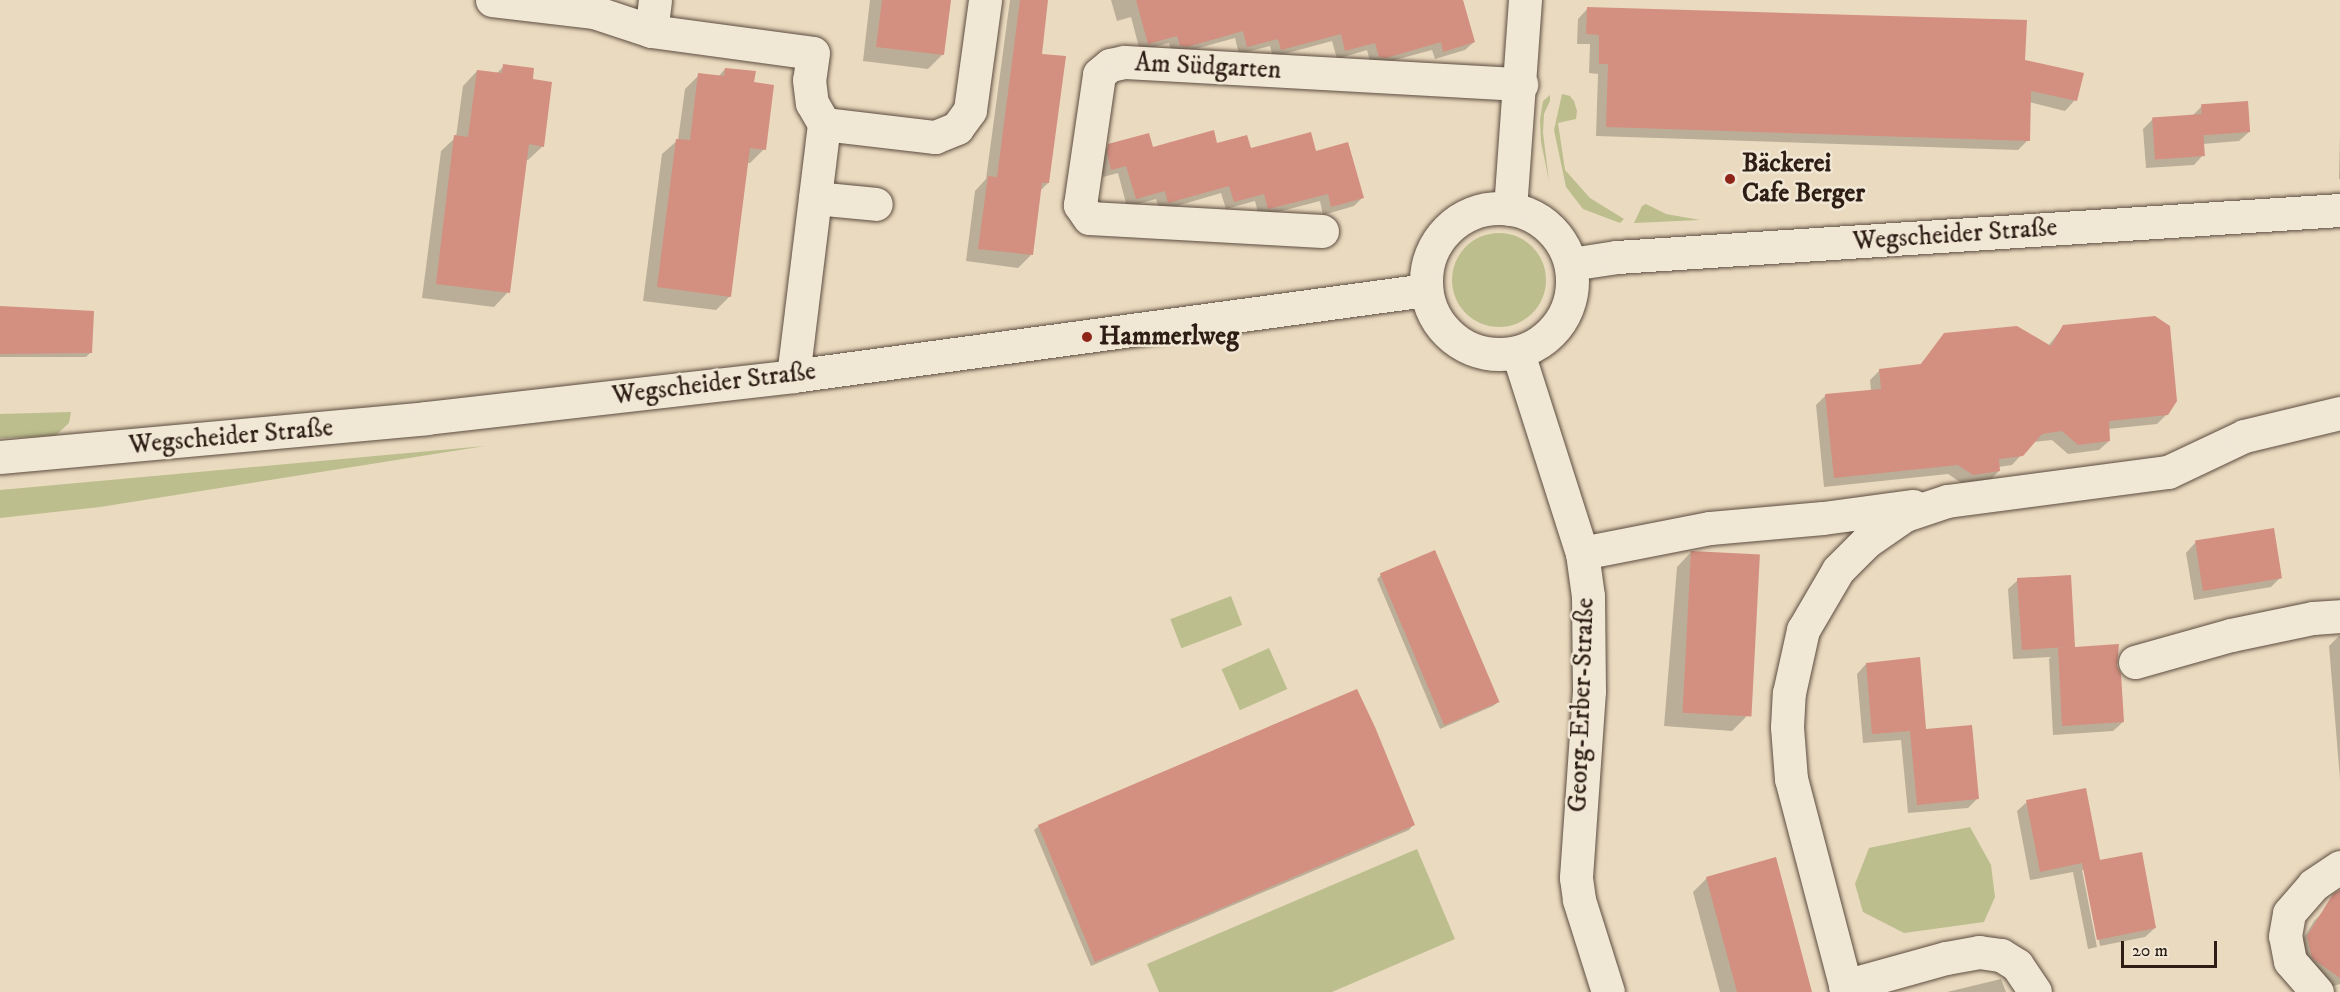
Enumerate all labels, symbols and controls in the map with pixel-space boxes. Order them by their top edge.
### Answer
street label: Am Südgarten [1134,48,1282,86]
place label: Bäckerei Cafe Berger [1742,148,1865,210]
marker: Bäckerei Cafe Berger [1723,172,1737,186]
street label: Wegscheider Straße [1852,212,2058,258]
place label: Hammerlweg [1099,321,1239,353]
marker: Hammerlweg [1080,330,1094,344]
street label: Wegscheider Straße [610,356,818,412]
street label: Wegscheider Straße [128,413,334,461]
street label: Georg-Erber-Straße [1563,597,1601,813]
scale bar [2124,929,2220,967]
text: 20 m [2132,940,2168,962]

